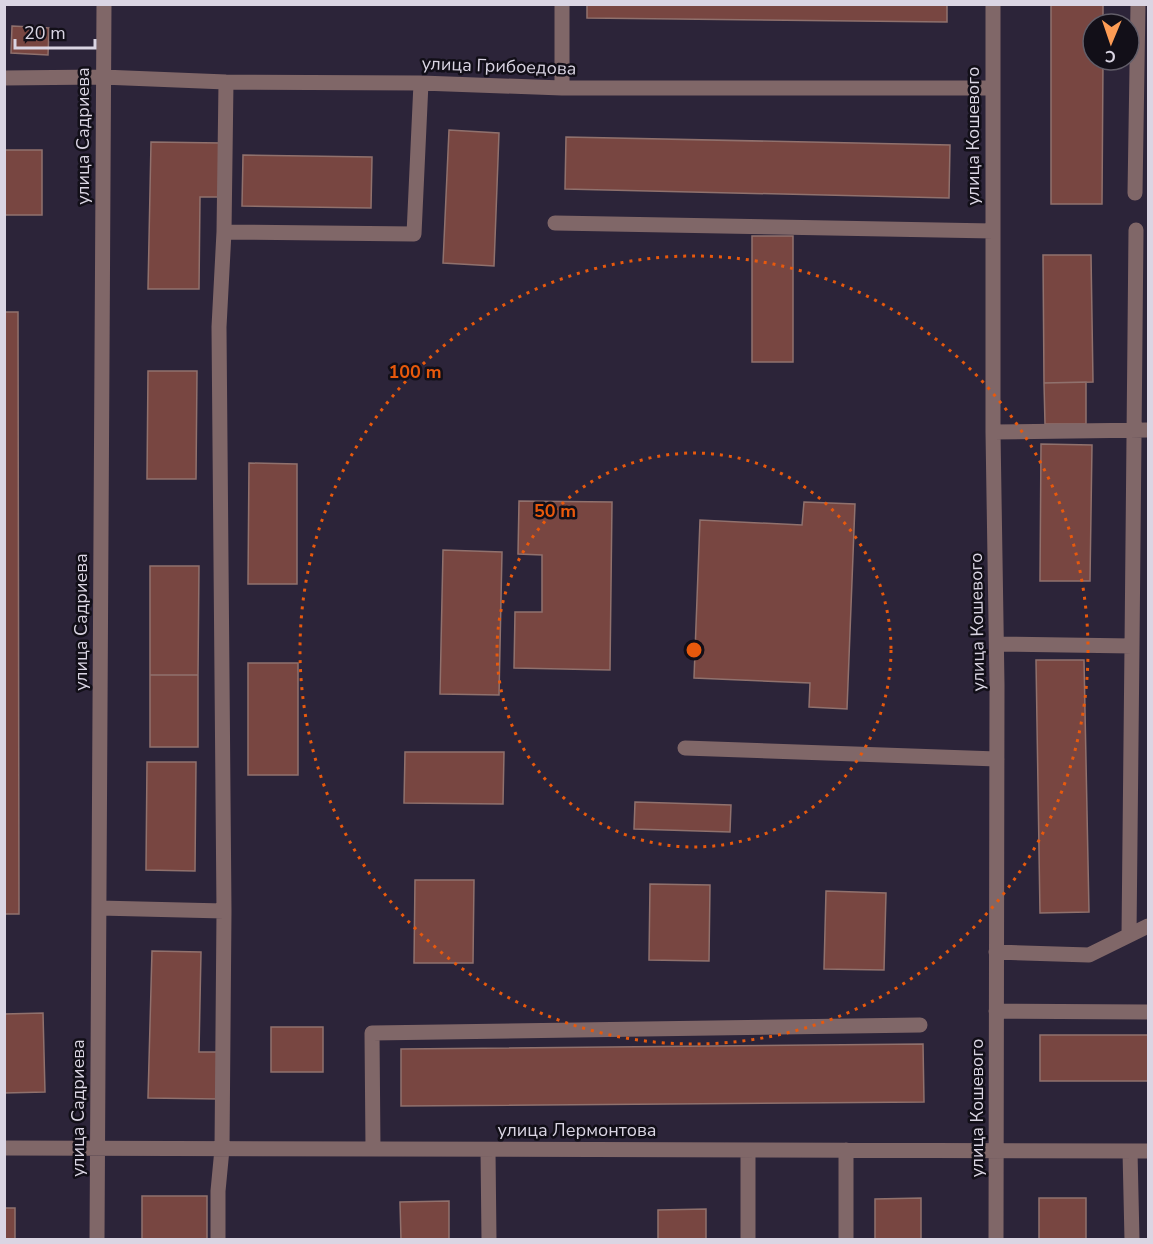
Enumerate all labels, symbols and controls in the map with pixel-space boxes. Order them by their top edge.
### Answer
scale bar [15,12,94,50]
north arrow [1081,12,1141,72]
text: 20 m [24,21,66,45]
text: С [1105,45,1116,67]
street label: улица Грибоедова [421,51,577,81]
street label: улица Садриева [71,67,95,205]
street label: улица Кошевого [961,67,985,205]
text: 100 m [388,360,442,384]
text: 50 m [534,499,576,523]
street label: улица Кошевого [964,552,990,692]
street label: улица Садриева [69,553,93,691]
centre of rings [684,640,704,660]
street label: улица Садриева [66,1039,90,1177]
street label: улица Кошевого [965,1039,989,1177]
street label: улица Лермонтова [498,1118,656,1142]

